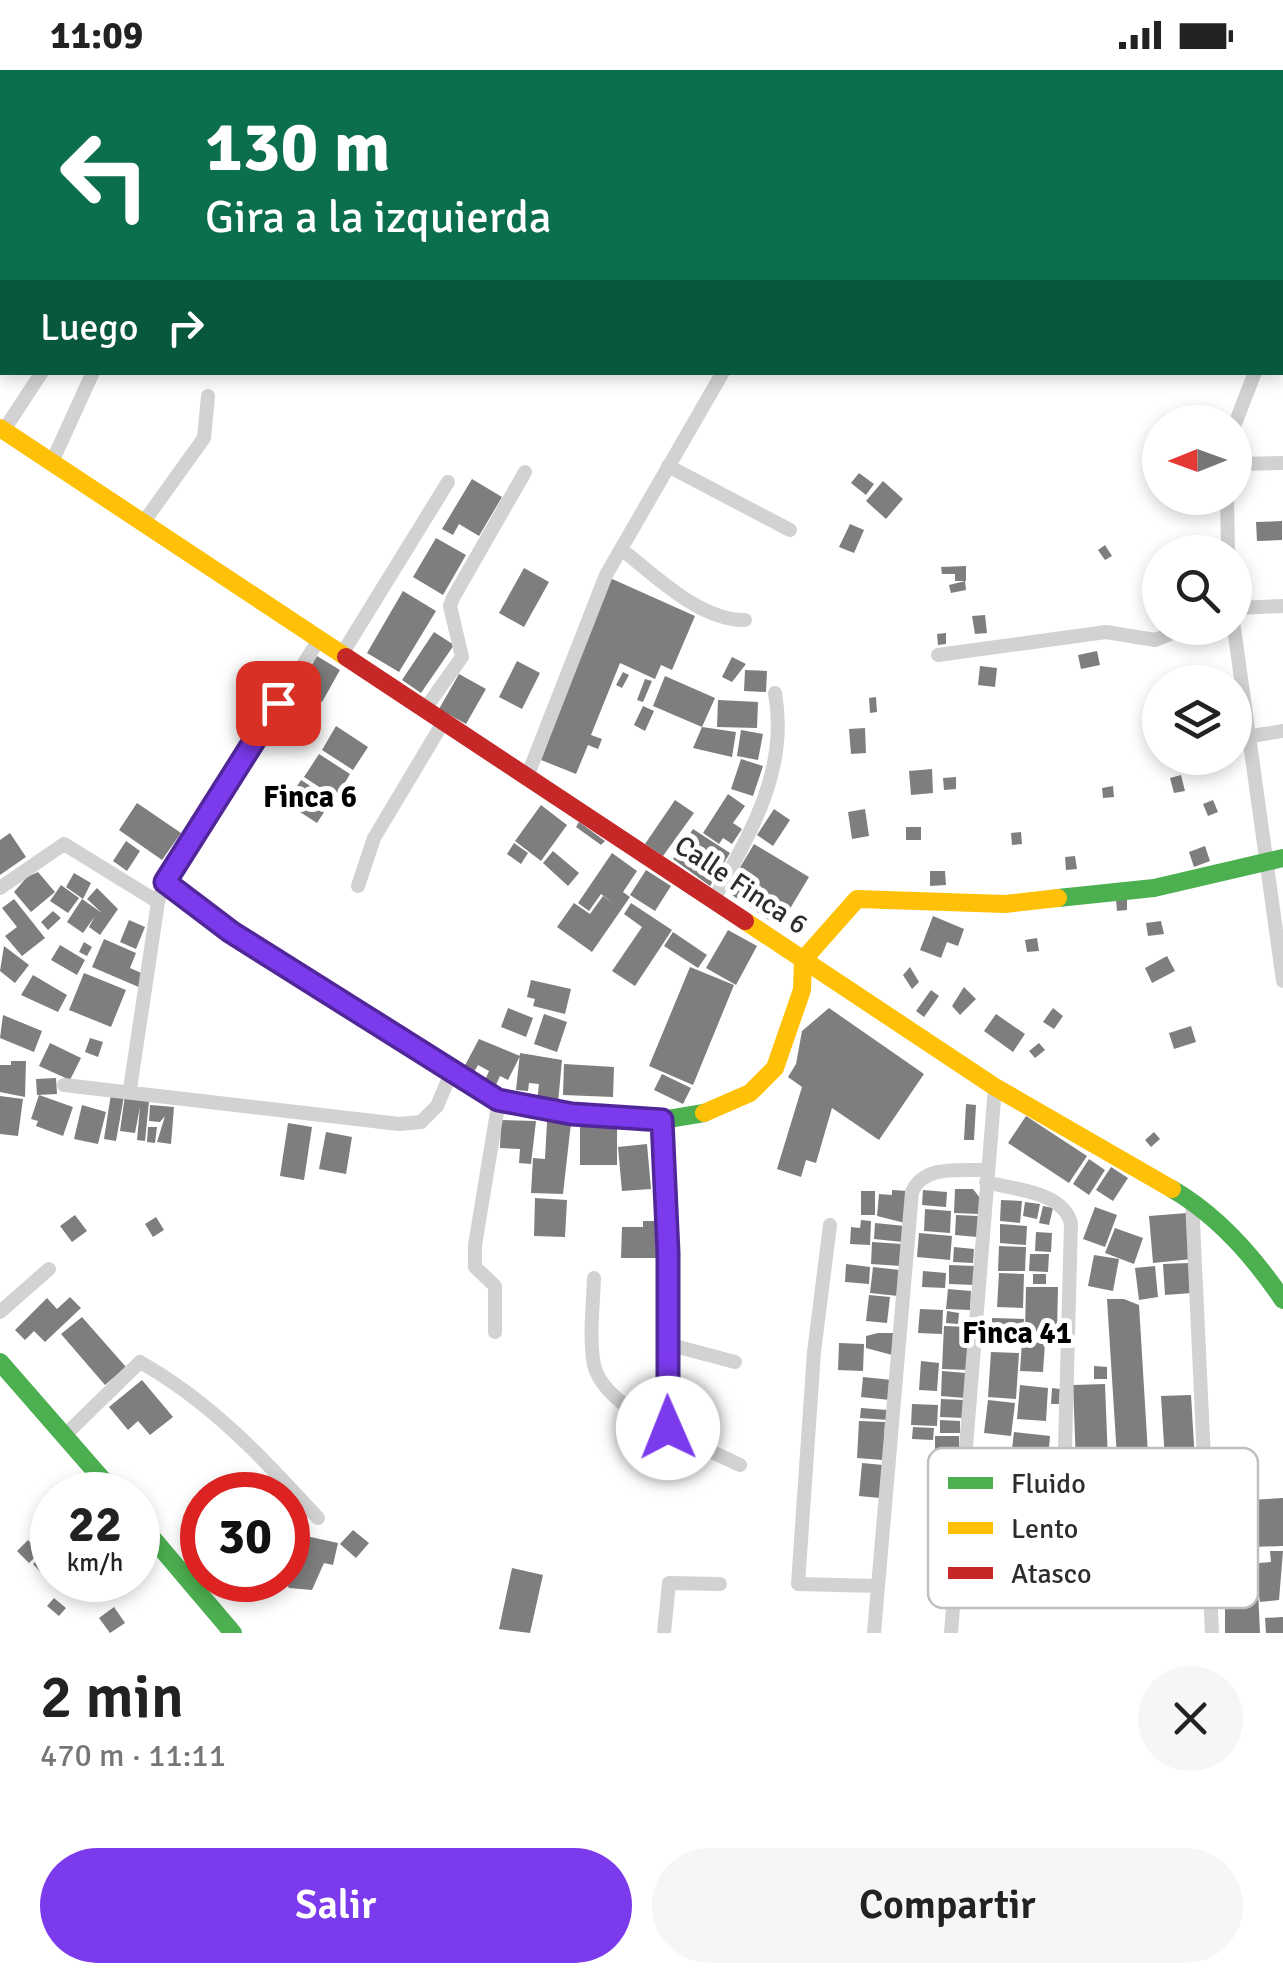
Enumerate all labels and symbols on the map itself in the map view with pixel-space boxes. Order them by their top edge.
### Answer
north arrow [1142,405,1252,515]
pin [236,661,321,746]
district label: Finca 6 [263,779,357,816]
street label: Calle Finca 6 [668,828,814,942]
district label: Finca 41 [962,1315,1072,1352]
position arrow [616,1376,720,1480]
legend [928,1448,1258,1608]
text: Fluido [1011,1467,1086,1501]
speed limit sign: 30 [180,1472,310,1602]
text: Lento [1011,1512,1078,1546]
text: Atasco [1011,1557,1091,1591]

